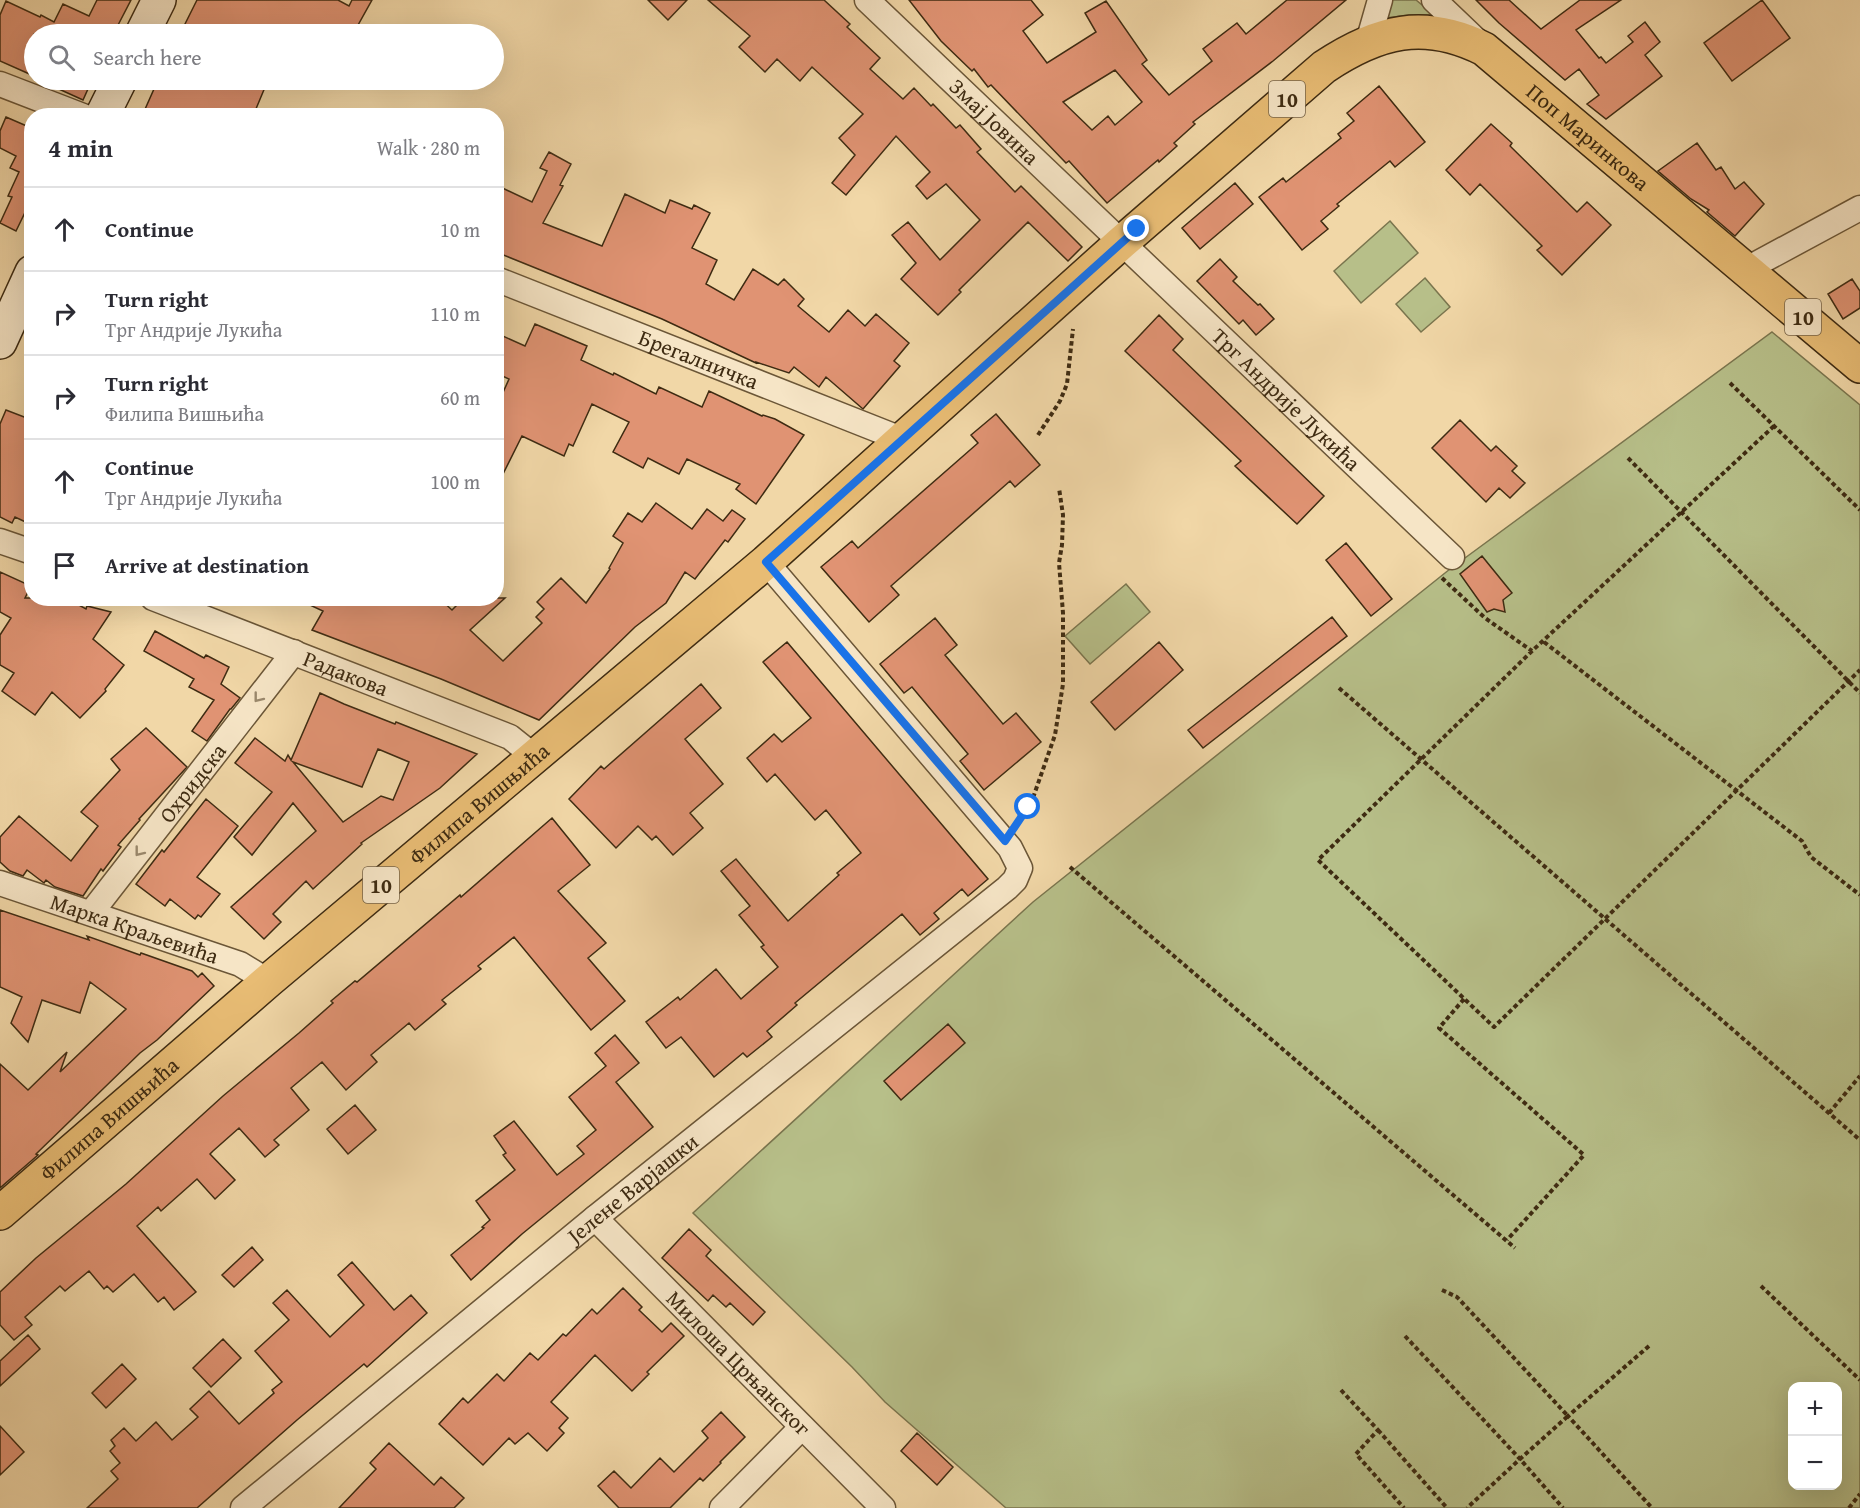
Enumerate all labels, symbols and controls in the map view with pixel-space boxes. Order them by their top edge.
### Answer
search box [24,24,504,90]
icon: search [45,41,78,74]
text: Search here [93,41,202,73]
street label: Змај Јовина [942,71,1047,172]
street label: Поп Маринкова [1520,76,1657,198]
road number: 10 [1269,81,1305,117]
text: 4 min [48,128,113,167]
text: Walk · 280 m [377,133,480,162]
icon: ahead [48,213,81,246]
text: Continue [105,213,194,245]
text: 10 m [440,215,480,244]
route end [1123,215,1149,241]
text: Turn right [105,283,208,315]
icon: right [48,297,81,330]
text: 110 m [430,299,480,328]
road number: 10 [1785,299,1821,335]
text: Трг Андрије Лукића [105,315,282,344]
street label: Трг Андрије Лукића [1205,320,1368,479]
street label: Брегалничка [634,321,764,397]
text: Turn right [105,367,208,399]
icon: right [48,381,81,414]
text: 60 m [440,383,480,412]
text: Филипа Вишњића [105,399,264,428]
text: Continue [105,451,194,483]
icon: ahead [48,465,81,498]
text: 100 m [430,467,480,496]
text: Трг Андрије Лукића [105,483,282,512]
icon: arrive [48,549,81,582]
text: Arrive at destination [105,549,309,581]
street label: Радакова [299,642,394,704]
one-way arrow [255,691,266,702]
street label: Филипа Вишњића [402,735,557,872]
street label: Охридска [151,736,234,829]
route start [1014,793,1040,819]
one-way arrow [135,845,146,856]
road number: 10 [363,867,399,903]
street label: Марка Краљевића [46,885,223,972]
street label: Филипа Вишњића [32,1049,186,1188]
street label: Јелене Варјашки [558,1125,705,1253]
street label: Милоша Црњанског [659,1283,819,1443]
map controls [1788,1382,1842,1490]
button: + [1788,1382,1842,1436]
button: − [1788,1436,1842,1490]

